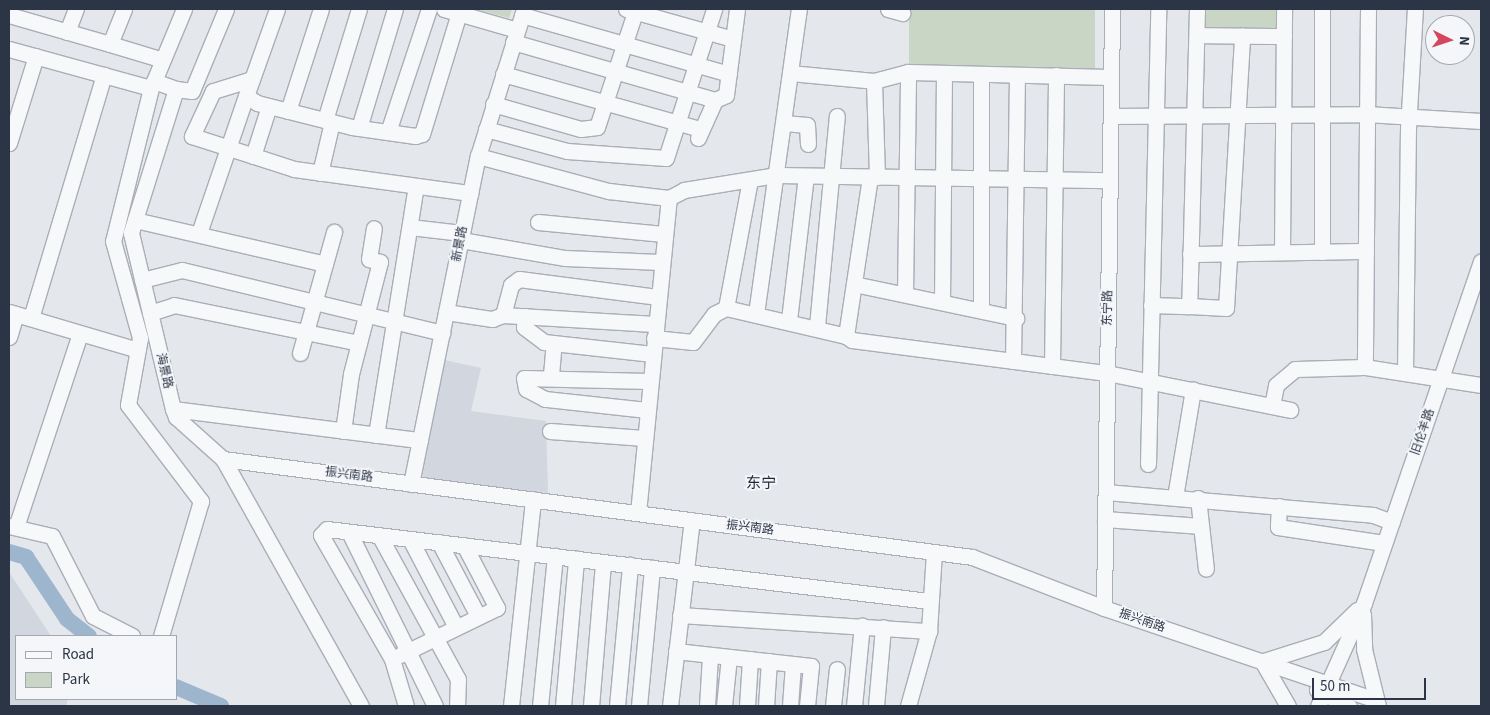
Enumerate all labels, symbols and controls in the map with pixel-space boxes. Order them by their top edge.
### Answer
north arrow [1425,15,1475,65]
text: N [1454,36,1474,46]
street label: 新景路 [449,225,471,263]
street label: 东宁路 [1100,290,1116,326]
street label: 海景路 [153,352,175,390]
street label: 旧伦羊路 [1408,407,1438,457]
street label: 振兴南路 [324,465,374,485]
district label: 东宁 [746,475,776,493]
street label: 振兴南路 [725,518,775,538]
street label: 振兴南路 [1117,606,1167,636]
legend [15,635,178,700]
text: Road [62,644,94,665]
scale bar [1315,668,1429,700]
text: Park [62,669,90,690]
text: 50 m [1320,676,1350,697]

